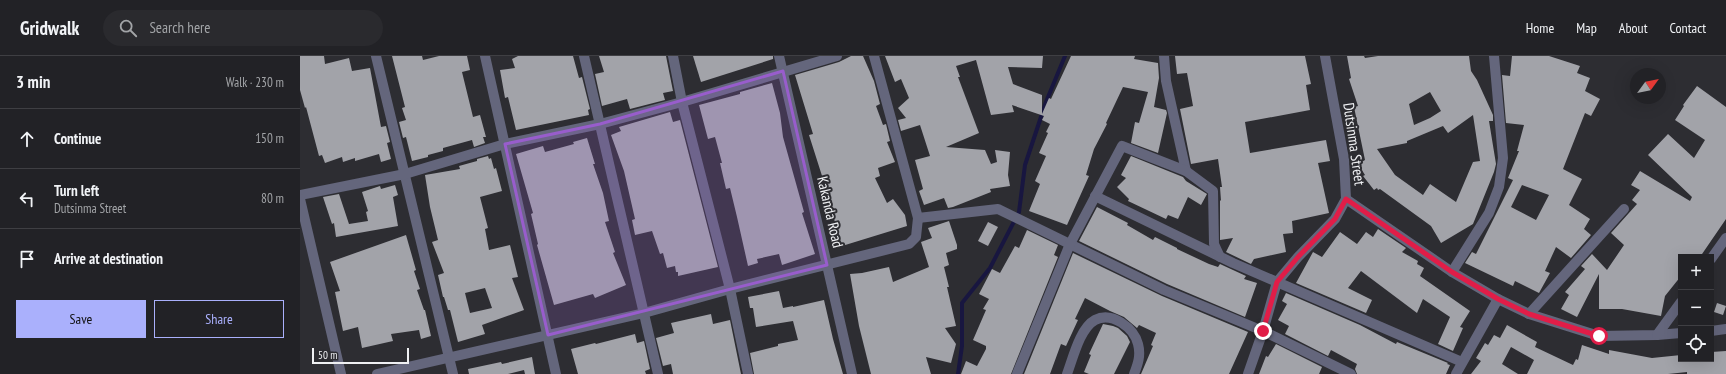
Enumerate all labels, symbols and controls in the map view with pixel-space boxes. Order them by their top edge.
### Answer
search box [103,10,383,46]
text: Gridwalk [20,16,79,40]
icon: search [117,17,139,39]
text: Search here [149,18,210,37]
text: Home [1526,19,1554,37]
text: Map [1576,19,1597,37]
text: About [1619,19,1648,37]
text: Contact [1670,19,1706,37]
north arrow [1630,68,1666,104]
text: 3 min [16,71,50,93]
text: Walk · 230 m [226,74,284,91]
street label: Dutsinma Street [1339,101,1370,187]
icon: ahead [16,128,38,150]
text: Continue [54,129,101,148]
text: 150 m [255,130,284,147]
street label: Kakanda Road [813,174,848,249]
text: Turn left [54,181,99,200]
icon: left [16,188,38,210]
text: 80 m [261,190,284,207]
text: Dutsinma Street [54,200,126,217]
icon: arrive [16,248,38,270]
text: Arrive at destination [54,249,163,268]
map controls [1678,254,1714,362]
button: + [1678,254,1714,290]
button: − [1678,290,1714,326]
button: Save [16,300,146,338]
button: Share [154,300,284,338]
route end [1254,322,1272,340]
button: locate [1678,326,1714,362]
route start [1590,327,1608,345]
scale bar [312,346,409,365]
text: 50 m [318,348,337,362]

